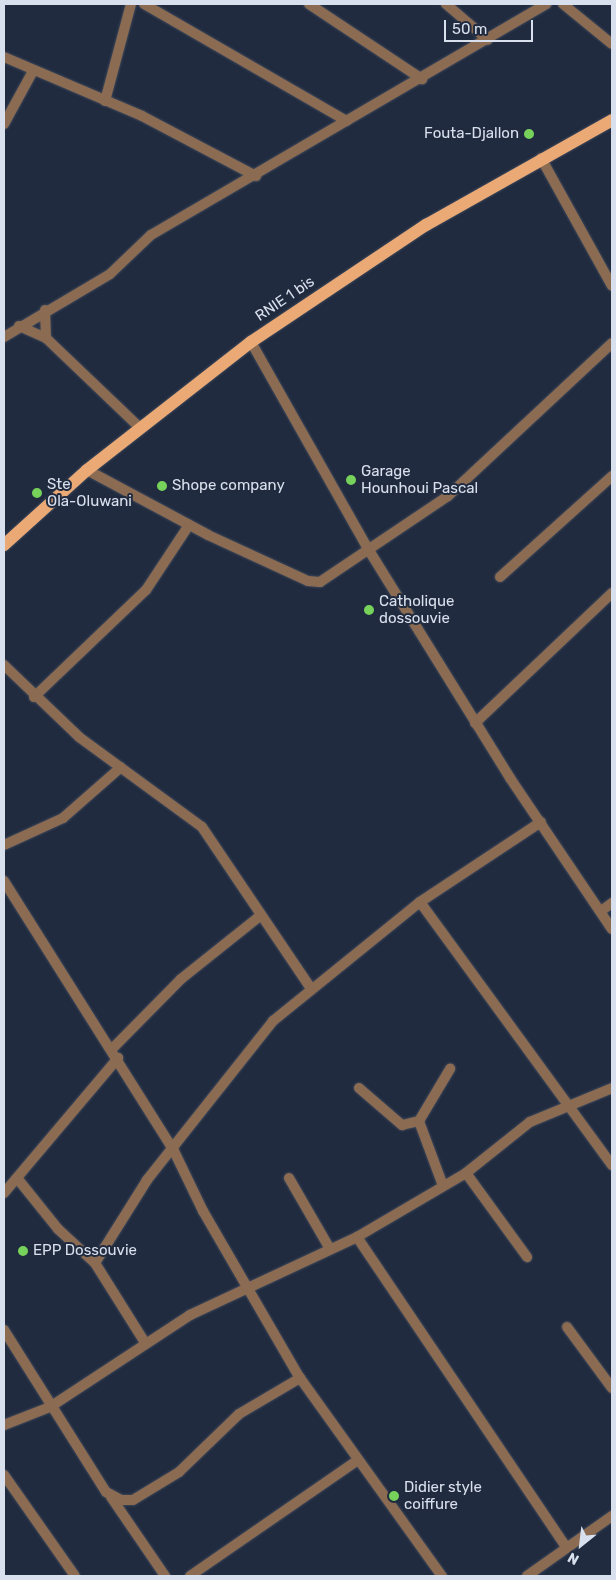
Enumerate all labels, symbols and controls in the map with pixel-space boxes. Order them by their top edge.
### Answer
scale bar [446,10,535,42]
text: 50 m [452,20,487,38]
place label: Fouta-Djallon [424,125,519,143]
marker: Fouta-Djallon [523,128,535,140]
street label: RNIE 1 bis [252,273,318,325]
place label: Garage Hounhoui Pascal [361,462,478,497]
marker: Garage Hounhoui Pascal [345,474,357,486]
place label: Ste Ola-Oluwani [47,475,132,510]
place label: Shope company [172,477,285,495]
marker: Shope company [156,480,168,492]
marker: Ste Ola-Oluwani [31,487,43,499]
place label: Catholique dossouvie [379,592,454,627]
marker: Catholique dossouvie [363,604,375,616]
place label: EPP Dossouvie [33,1242,137,1260]
marker: EPP Dossouvie [17,1245,29,1257]
place label: Didier style coiffure [404,1478,482,1513]
marker: Didier style coiffure [388,1490,400,1502]
north arrow [556,1520,606,1570]
text: N [565,1549,582,1568]

